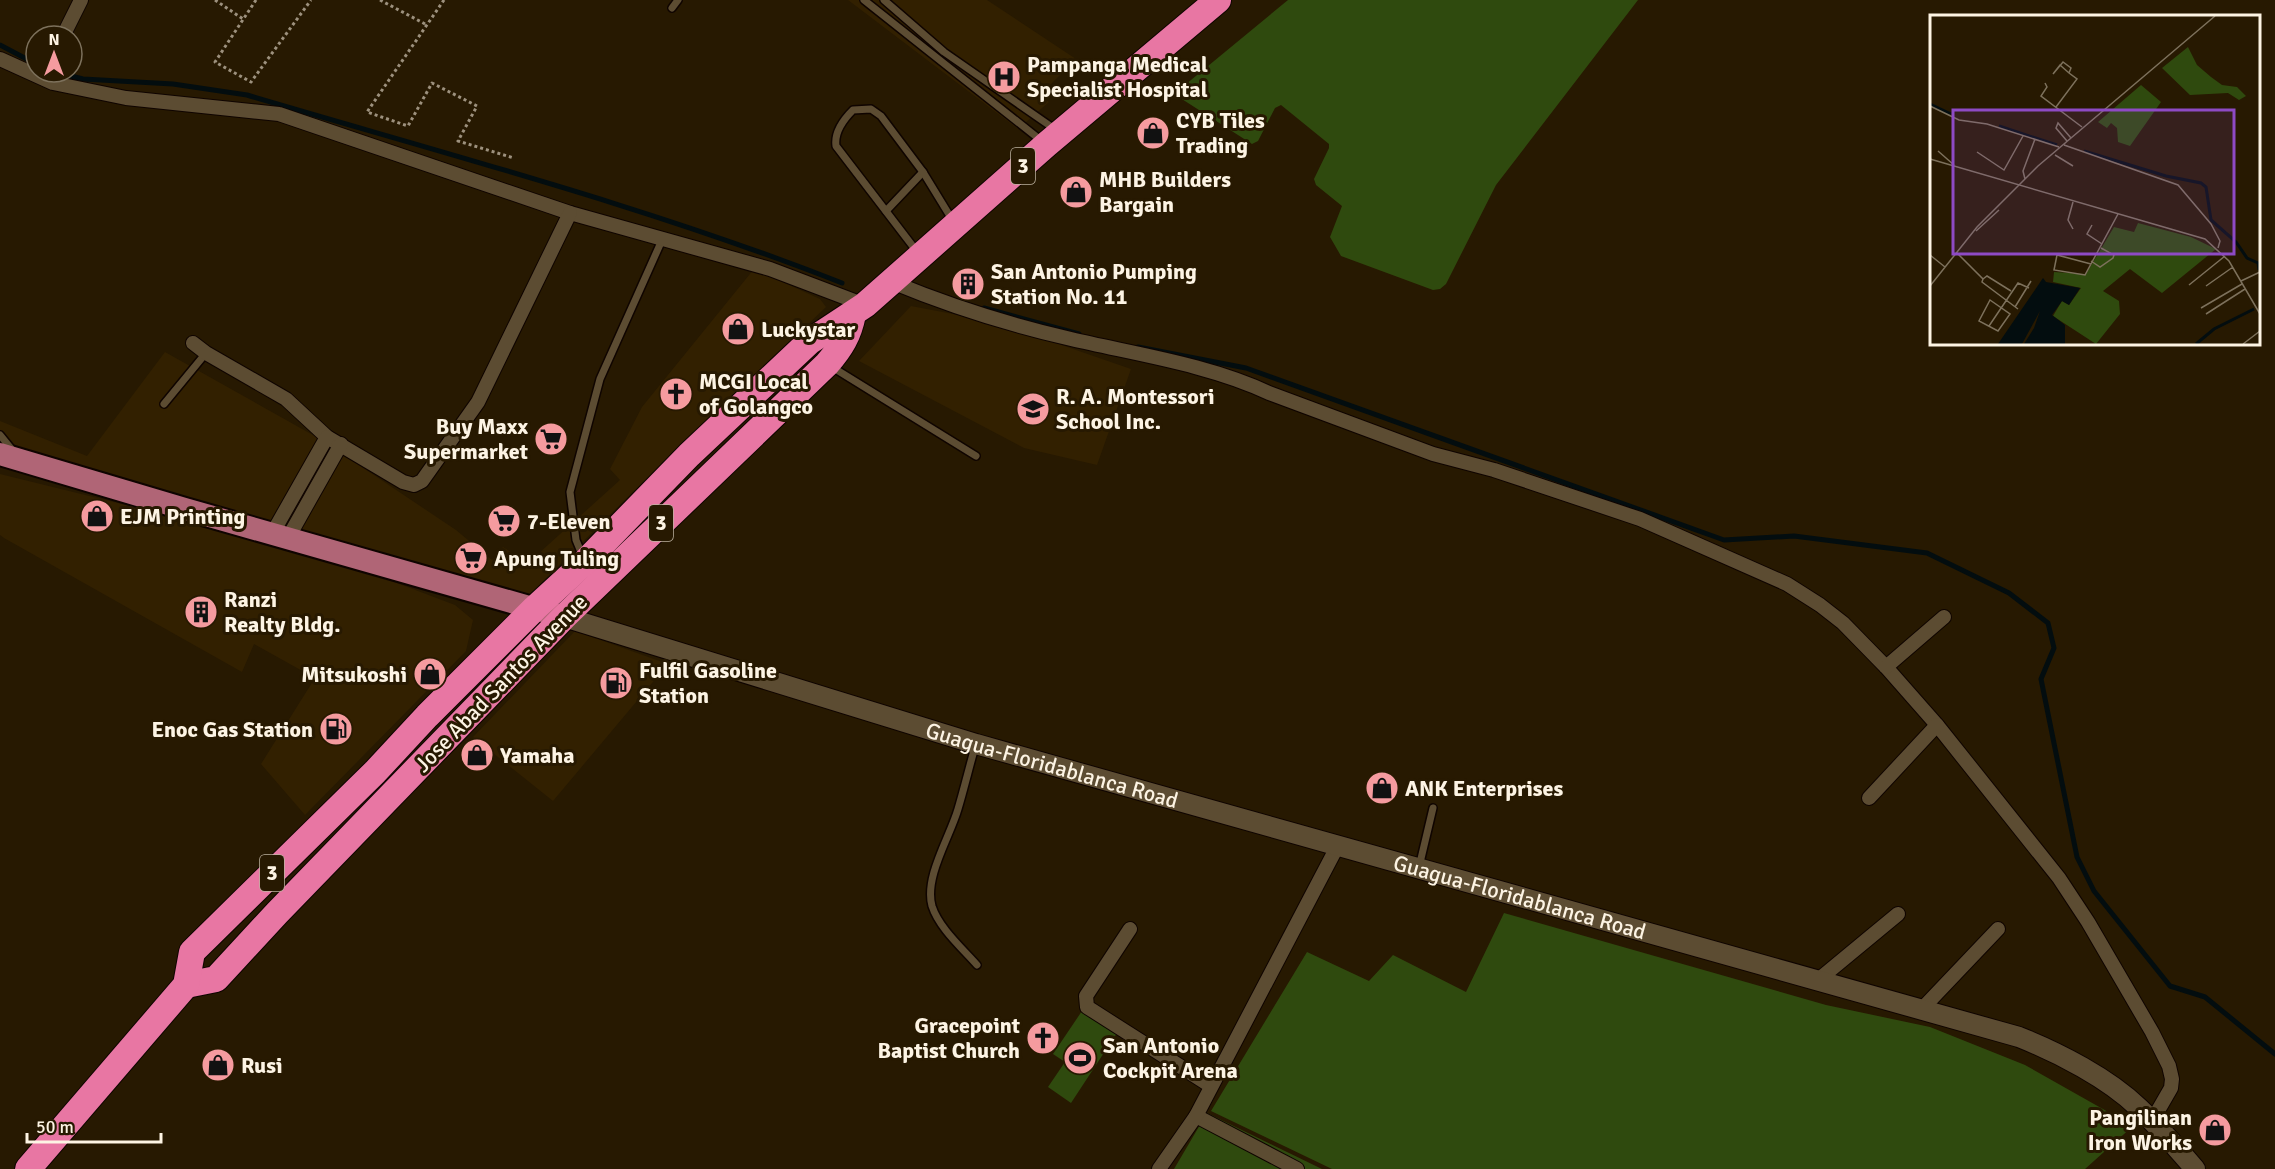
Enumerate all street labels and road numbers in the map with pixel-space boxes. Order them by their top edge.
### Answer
road number: 3 [1011,148,1035,184]
road number: 3 [649,505,673,541]
street label: Jose Abad Santos Avenue [409,588,593,778]
street label: Guagua-Floridablanca Road [923,716,1181,814]
street label: Guagua-Floridablanca Road [1391,848,1649,945]
road number: 3 [260,855,284,891]

